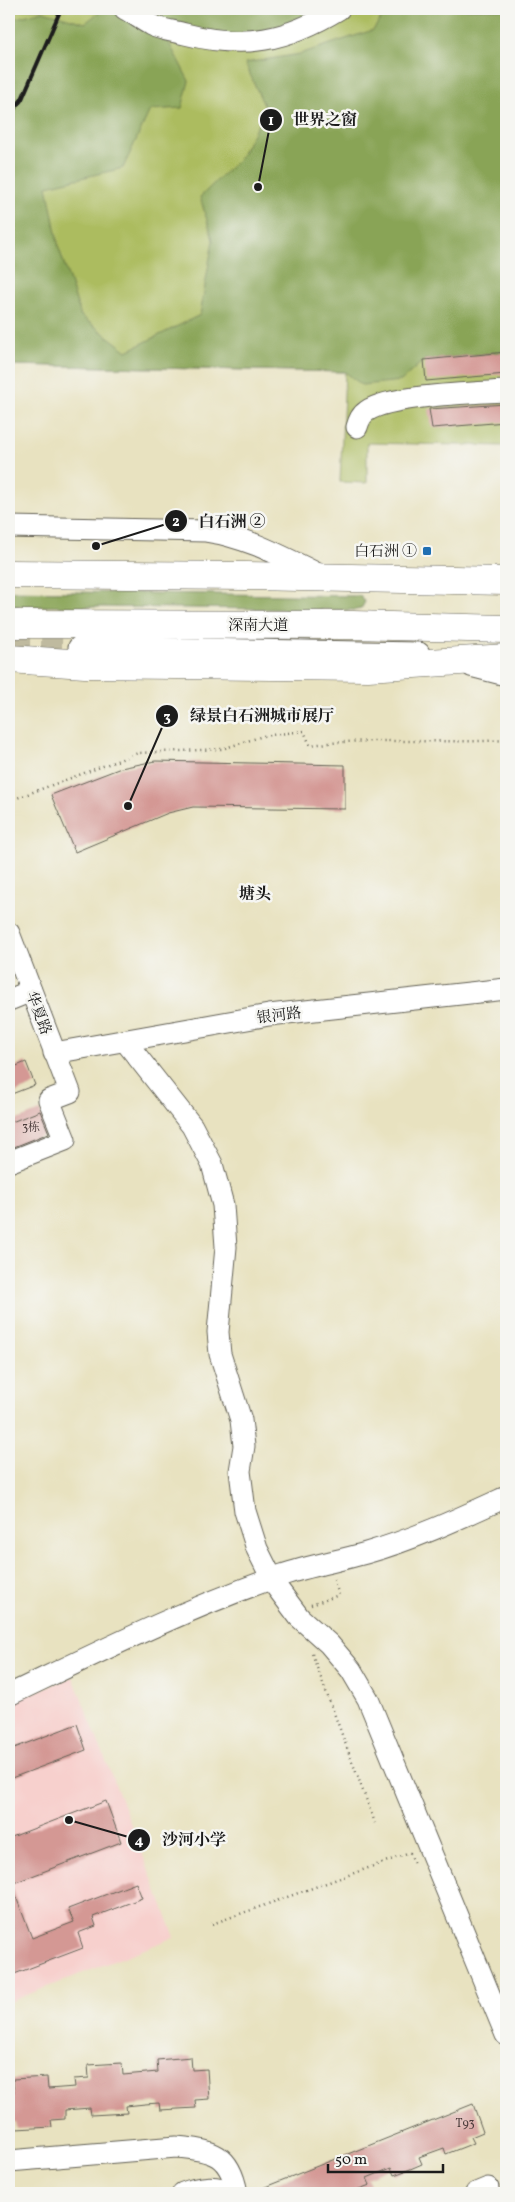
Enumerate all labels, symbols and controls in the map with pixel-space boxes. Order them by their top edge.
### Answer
callout: 世界之窗 [258,104,367,135]
text: 世界之窗 [293,110,357,132]
text: 1 [268,111,274,132]
callout: 白石洲 ② [164,505,276,536]
text: 2 [172,512,180,533]
text: 白石洲 ② [198,512,266,534]
place label: 白石洲 ① [354,542,417,563]
marker: 白石洲 ① [421,545,433,557]
street label: 深南大道 [228,616,288,637]
callout: 绿景白石洲城市展厅 [155,700,344,731]
text: 绿景白石洲城市展厅 [190,706,334,728]
text: 3 [163,707,171,728]
district label: 塘头 [239,884,271,906]
street label: 华夏路 [20,989,55,1038]
street label: 银河路 [256,1003,303,1030]
house number: 3栋 [22,1120,40,1136]
callout: 沙河小学 [127,1824,236,1855]
text: 沙河小学 [162,1830,226,1852]
text: 4 [134,1831,144,1852]
house number: T93 [455,2116,475,2132]
scale bar [328,2142,442,2174]
text: 50 m [335,2150,367,2171]

